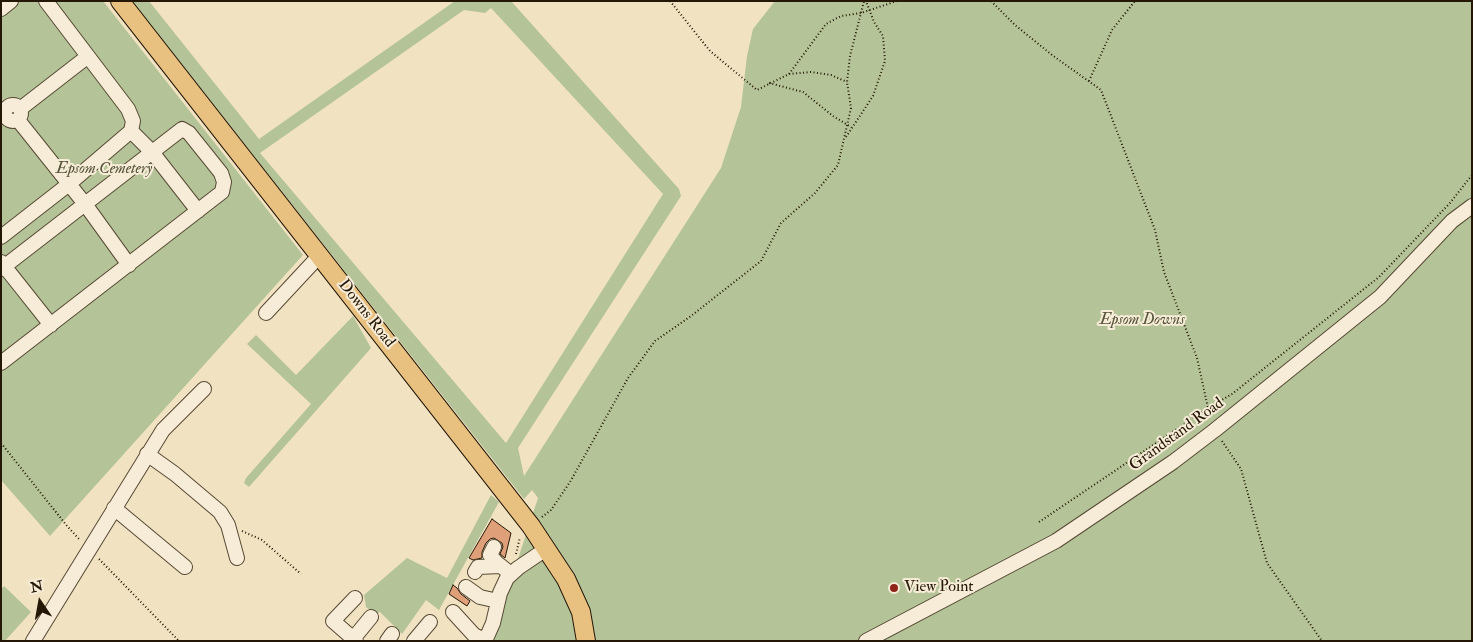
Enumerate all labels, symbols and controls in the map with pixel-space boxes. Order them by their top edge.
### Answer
park label: Epsom Cemetery [56,160,152,180]
street label: Downs Road [333,276,399,352]
park label: Epsom Downs [1099,311,1185,331]
street label: Grandstand Road [1126,394,1228,476]
north arrow [15,577,65,627]
text: N [29,577,45,596]
place label: View Point [904,578,974,598]
marker: View Point [888,582,900,594]

